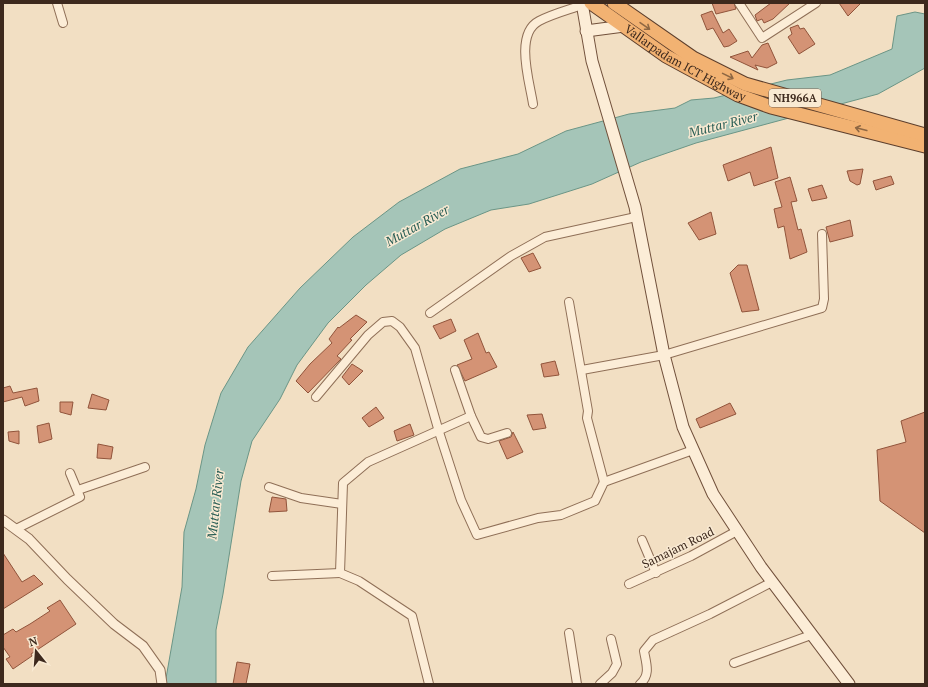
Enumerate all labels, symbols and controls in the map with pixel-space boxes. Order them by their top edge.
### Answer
street label: Vallarpadam ICT Highway [622,21,749,105]
one-way arrow [640,22,651,30]
one-way arrow [721,73,733,80]
road number: NH966A [769,89,821,107]
water label: Muttar River [686,107,760,141]
one-way arrow [855,125,868,133]
water label: Muttar River [381,200,453,250]
water label: Muttar River [202,467,228,541]
street label: Samajam Road [639,523,717,571]
north arrow [16,631,56,671]
text: N [27,633,40,649]

